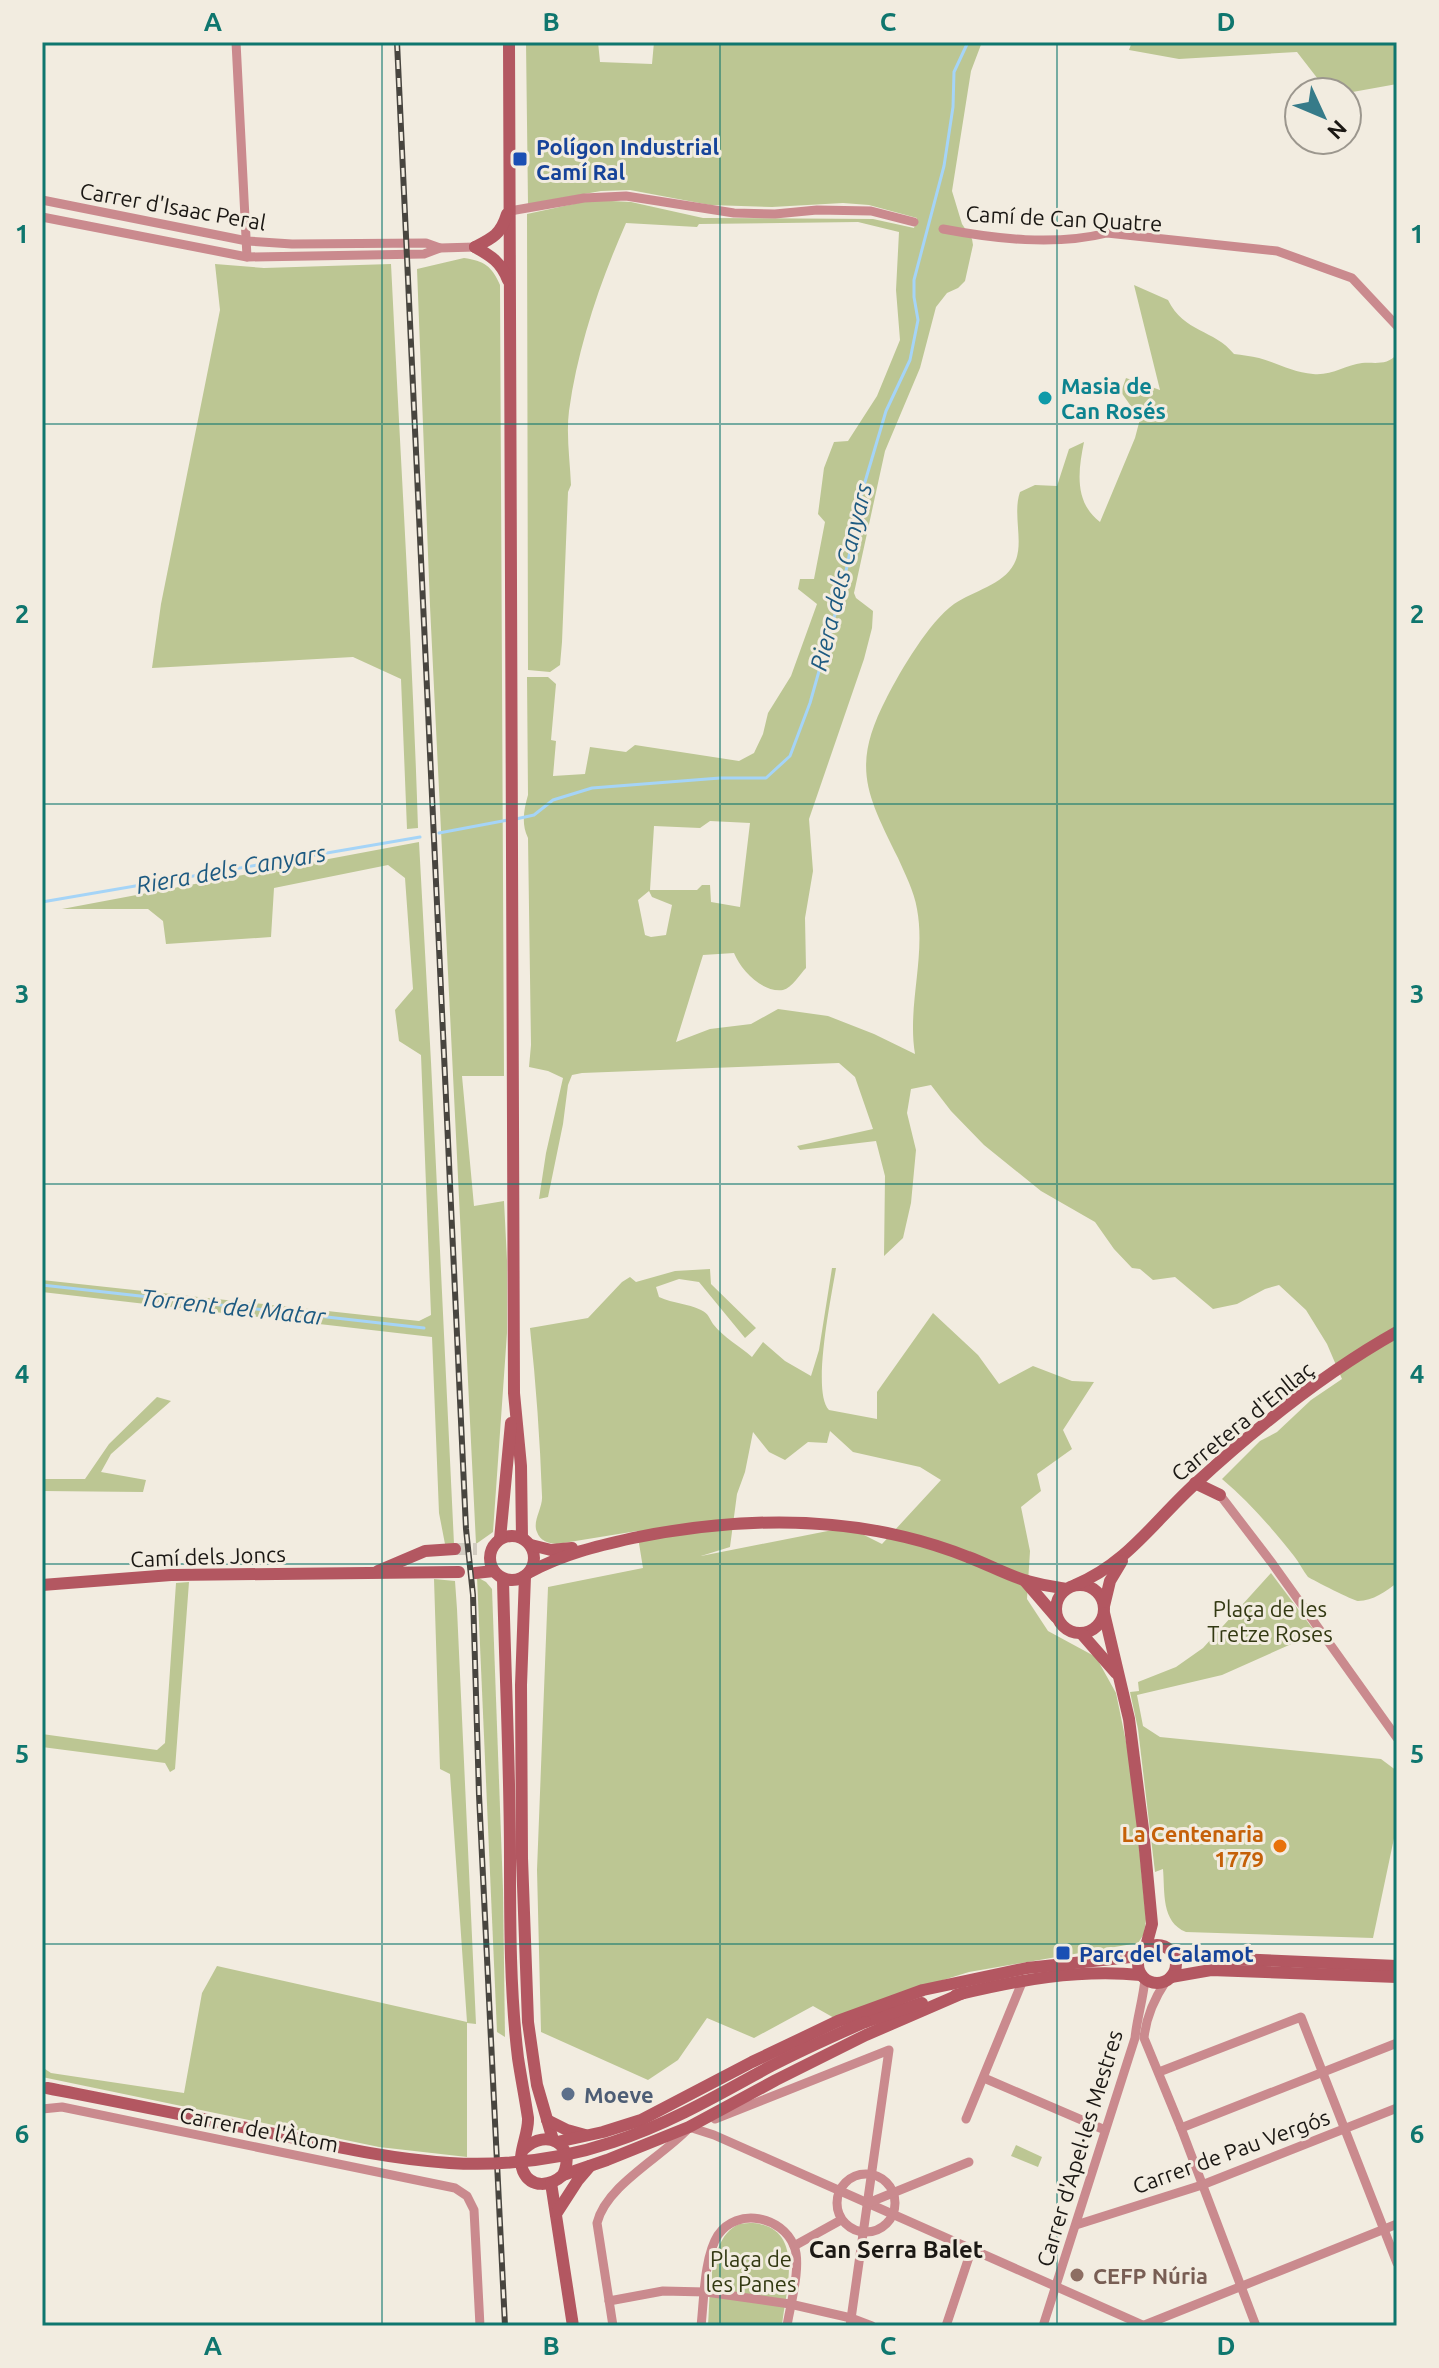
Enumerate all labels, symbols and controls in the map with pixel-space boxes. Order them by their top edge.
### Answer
text: A [204,7,223,36]
text: B [542,7,560,36]
text: C [880,7,897,36]
text: D [1217,7,1235,36]
north arrow [1283,76,1363,156]
text: N [1323,116,1352,145]
place label: Polígon Industrial Camí Ral [536,134,719,184]
marker: Polígon Industrial Camí Ral [511,150,529,168]
street label: Carrer d'Isaac Peral [78,177,268,235]
street label: Camí de Can Quatre [965,200,1163,236]
text: 1 [15,219,29,248]
text: 1 [1410,219,1424,248]
place label: Masia de Can Rosés [1061,373,1166,423]
marker: Masia de Can Rosés [1036,389,1054,407]
water label: Riera dels Canyars [805,481,877,673]
text: 2 [15,599,29,628]
text: 2 [1410,599,1424,628]
water label: Riera dels Canyars [134,839,328,899]
text: 3 [15,979,29,1008]
text: 3 [1410,979,1424,1008]
water label: Torrent del Matar [139,1284,328,1330]
street label: Carretera d'Enllaç [1166,1356,1318,1486]
text: 4 [15,1359,29,1388]
text: 4 [1410,1359,1424,1388]
street label: Camí dels Joncs [130,1541,286,1571]
park label: Plaça de les Tretze Roses [1207,1596,1333,1646]
text: 5 [15,1739,29,1768]
text: 5 [1410,1739,1424,1768]
place label: La Centenaria 1779 [1121,1821,1264,1871]
marker: La Centenaria 1779 [1271,1837,1289,1855]
place label: Parc del Calamot [1079,1941,1254,1966]
marker: Parc del Calamot [1054,1944,1072,1962]
street label: Carrer d'Apel·les Mestres [1031,2027,1127,2269]
place label: Moeve [584,2082,654,2107]
marker: Moeve [559,2085,577,2103]
street label: Carrer de l'Àtom [177,2100,341,2157]
street label: Carrer de Pau Vergós [1129,2104,1333,2198]
text: 6 [15,2119,29,2148]
text: 6 [1410,2119,1424,2148]
district label: Can Serra Balet [809,2236,983,2263]
park label: Plaça de les Panes [705,2246,797,2296]
place label: CEFP Núria [1093,2263,1208,2288]
marker: CEFP Núria [1068,2266,1086,2284]
text: A [204,2331,223,2360]
text: B [542,2331,560,2360]
text: C [880,2331,897,2360]
text: D [1217,2331,1235,2360]

